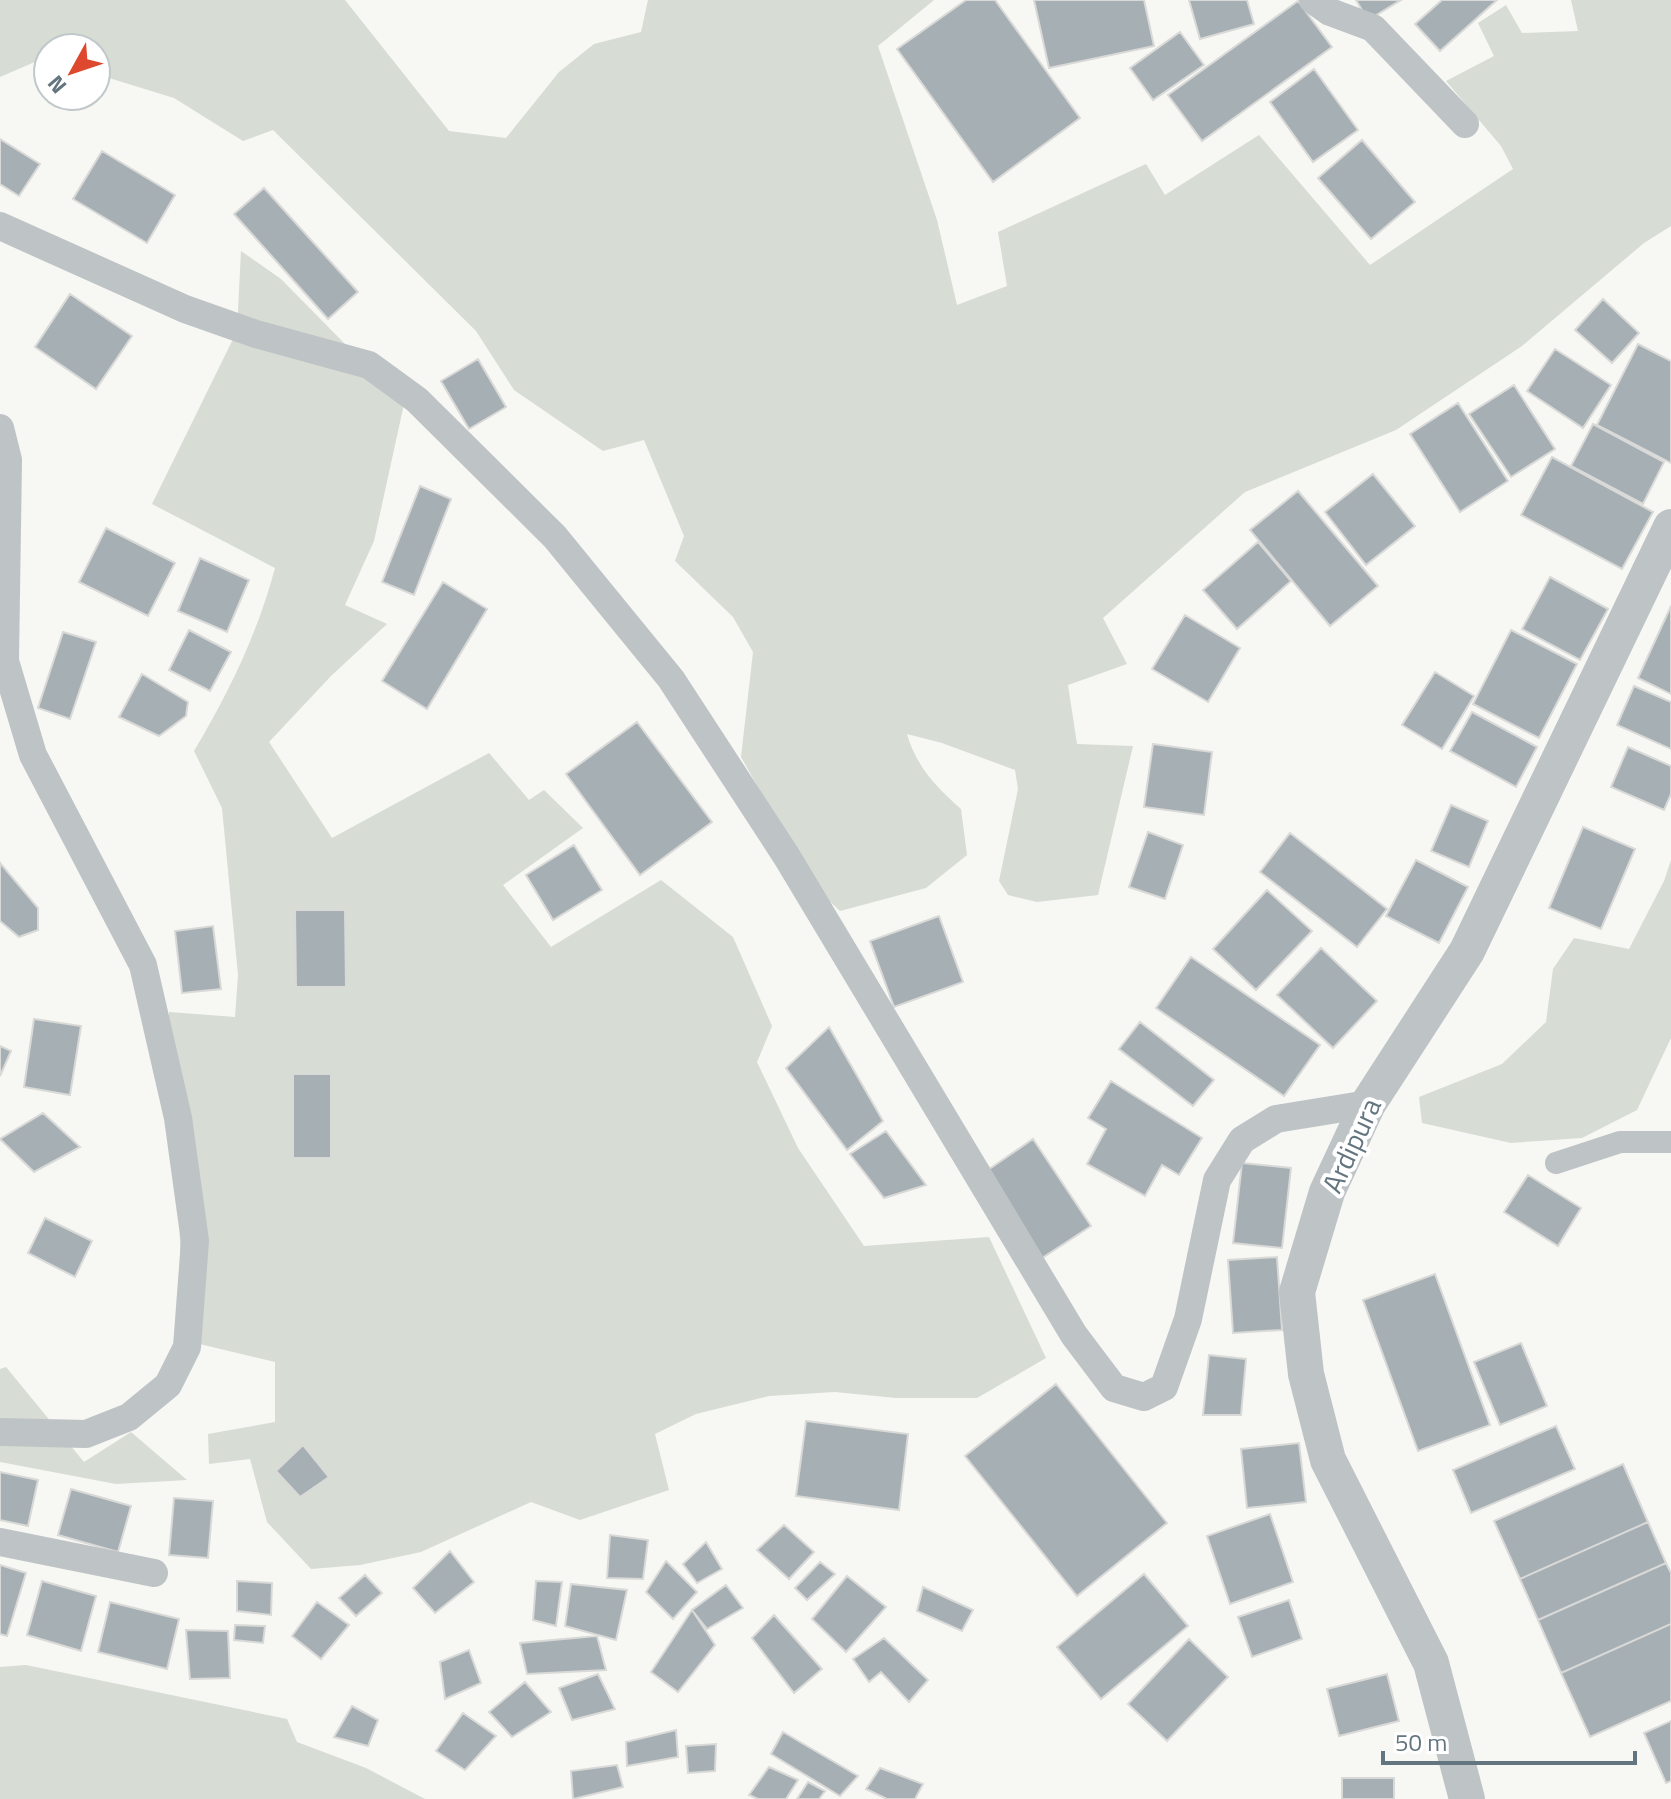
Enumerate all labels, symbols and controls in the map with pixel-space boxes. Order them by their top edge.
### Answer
north arrow [32,32,112,112]
text: N [39,68,75,102]
street label: Ardipura [1310,1090,1392,1200]
scale bar [1383,1715,1635,1765]
text: 50 m [1395,1724,1447,1760]

